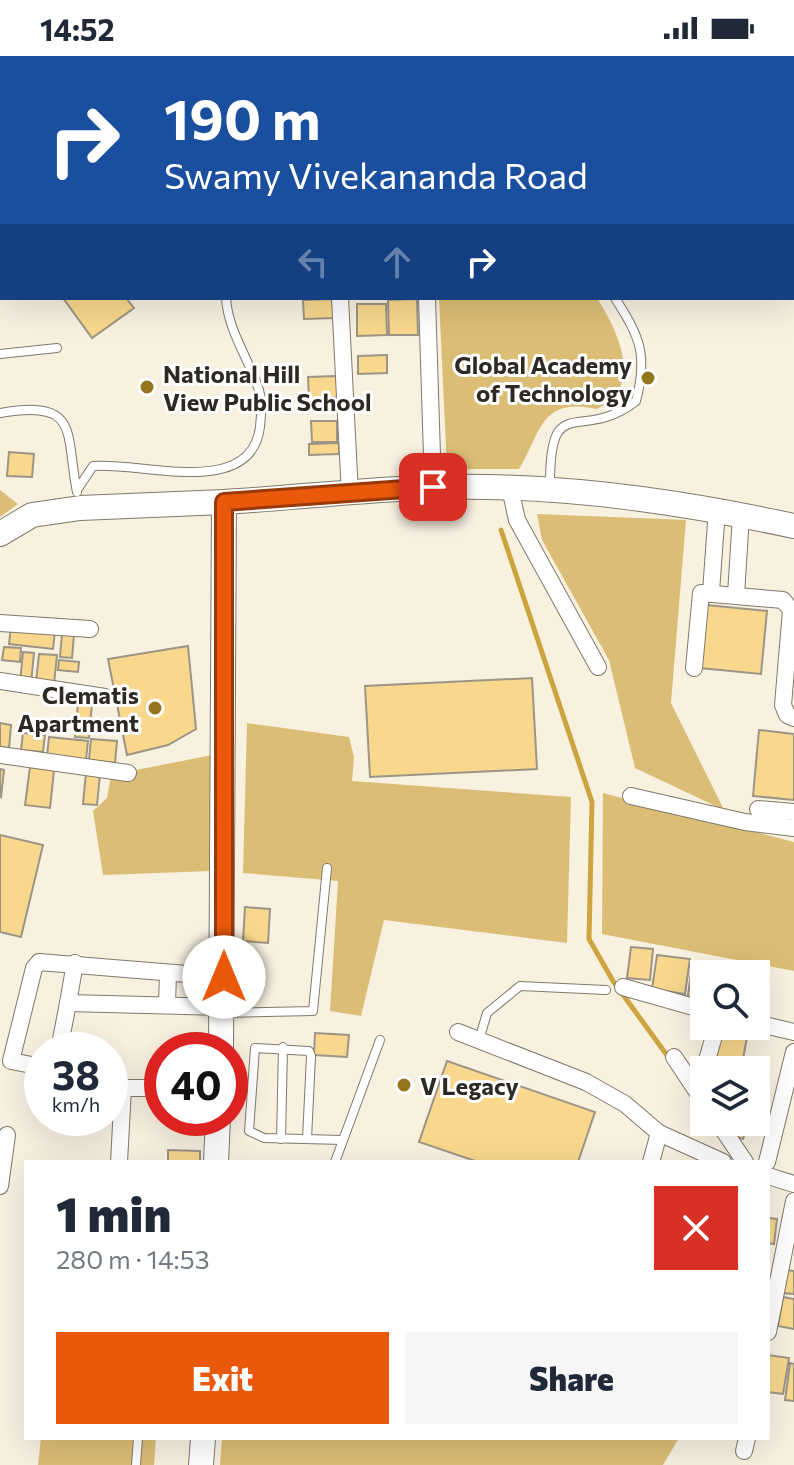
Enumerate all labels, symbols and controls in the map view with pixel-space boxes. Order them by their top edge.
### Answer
text: 14:52 [40,10,114,47]
text: 190 m [164,83,321,152]
icon: right [32,88,136,192]
text: Swamy Vivekananda Road [164,152,588,196]
icon: left [291,240,335,284]
icon: ahead [375,240,419,284]
icon: right [459,240,503,284]
place label: Global Academy of Technology [454,350,632,407]
place label: National Hill View Public School [163,359,372,416]
marker: Global Academy of Technology [639,369,657,387]
marker: National Hill View Public School [138,378,156,396]
pin [399,453,467,521]
icon: arrive [411,465,455,509]
place label: Clematis Apartment [17,680,139,737]
marker: Clematis Apartment [146,699,164,717]
position arrow [182,935,266,1019]
map controls [690,960,770,1136]
button: search [690,960,770,1040]
speed limit sign: 40 [144,1032,248,1136]
text: 38 [52,1049,100,1098]
button: layers [690,1056,770,1136]
place label: V Legacy [420,1071,519,1100]
marker: V Legacy [395,1076,413,1094]
text: km/h [52,1092,100,1116]
text: 1 min [56,1183,171,1242]
button: close [654,1186,738,1270]
text: 280 m · 14:53 [56,1243,209,1274]
button: Exit [56,1332,389,1424]
button: Share [405,1332,738,1424]

